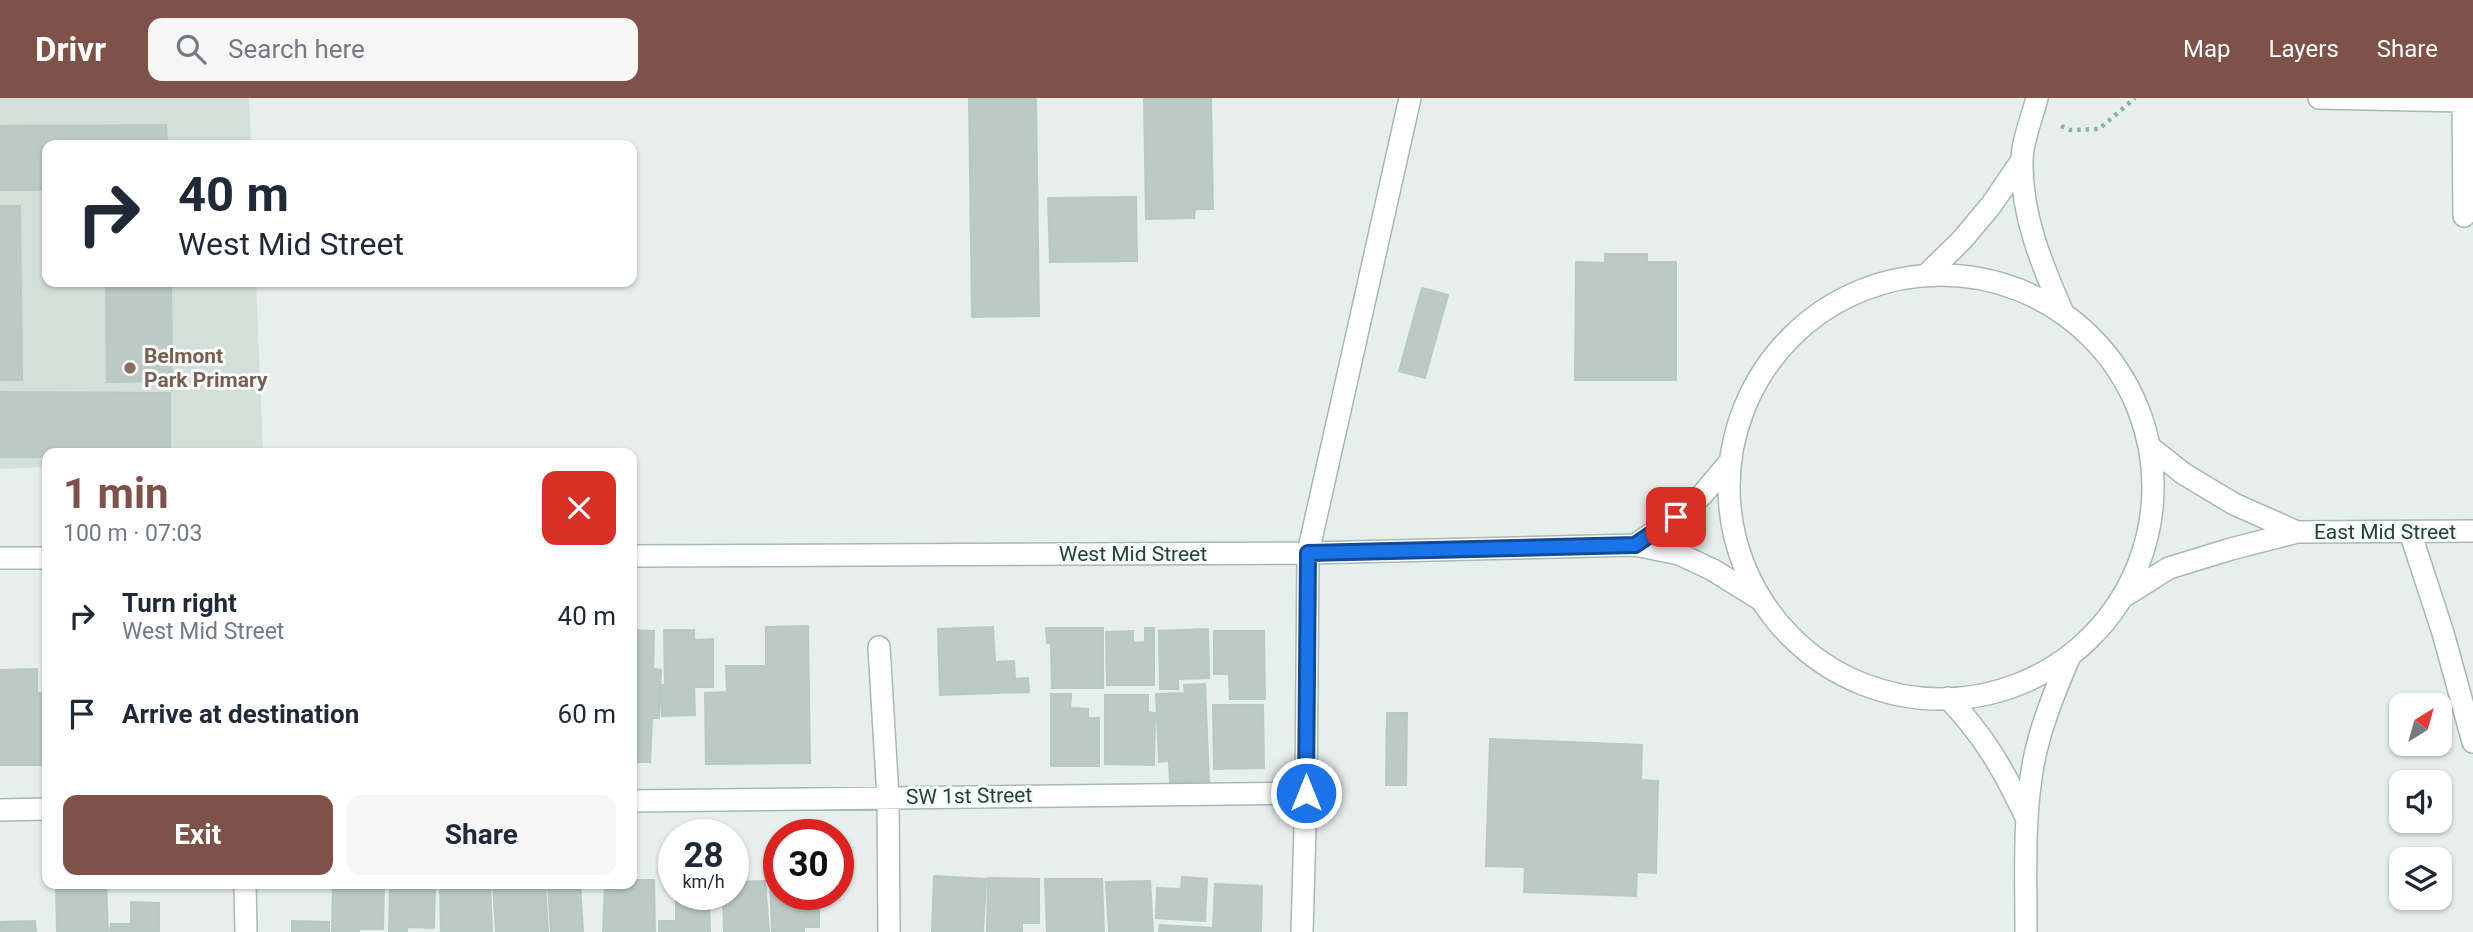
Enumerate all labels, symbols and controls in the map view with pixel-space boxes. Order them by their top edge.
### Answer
search box [148,18,638,81]
text: Drivr [35,30,106,69]
icon: search [172,30,210,68]
text: Search here [228,34,365,64]
text: Map [2183,35,2231,63]
text: Layers [2269,35,2339,63]
text: Share [2377,35,2438,63]
text: 40 m [178,166,289,223]
icon: right [63,168,154,259]
text: West Mid Street [178,225,404,263]
place label: Belmont Park Primary [144,344,268,392]
marker: Belmont Park Primary [122,360,138,376]
text: 1 min [63,469,169,518]
button: close [542,471,616,545]
pin [1646,487,1706,547]
icon: arrive [1657,498,1695,536]
text: 100 m · 07:03 [63,520,202,547]
street label: East Mid Street [2314,520,2456,544]
street label: West Mid Street [1059,542,1207,566]
text: Turn right [122,588,237,618]
icon: right [63,597,101,635]
text: 40 m [558,601,616,631]
text: West Mid Street [122,618,284,645]
north arrow [2389,693,2452,756]
map controls [2389,693,2452,910]
icon: arrive [63,695,101,733]
text: Arrive at destination [122,699,359,729]
text: 60 m [558,699,616,729]
position arrow [1269,756,1343,830]
button: sound [2389,770,2452,833]
street label: SW 1st Street [906,783,1033,809]
button: Exit [63,795,333,875]
button: Share [347,795,616,875]
speed limit sign: 30 [763,819,854,910]
text: 28 [683,835,724,876]
button: layers [2389,847,2452,910]
text: km/h [682,871,725,892]

